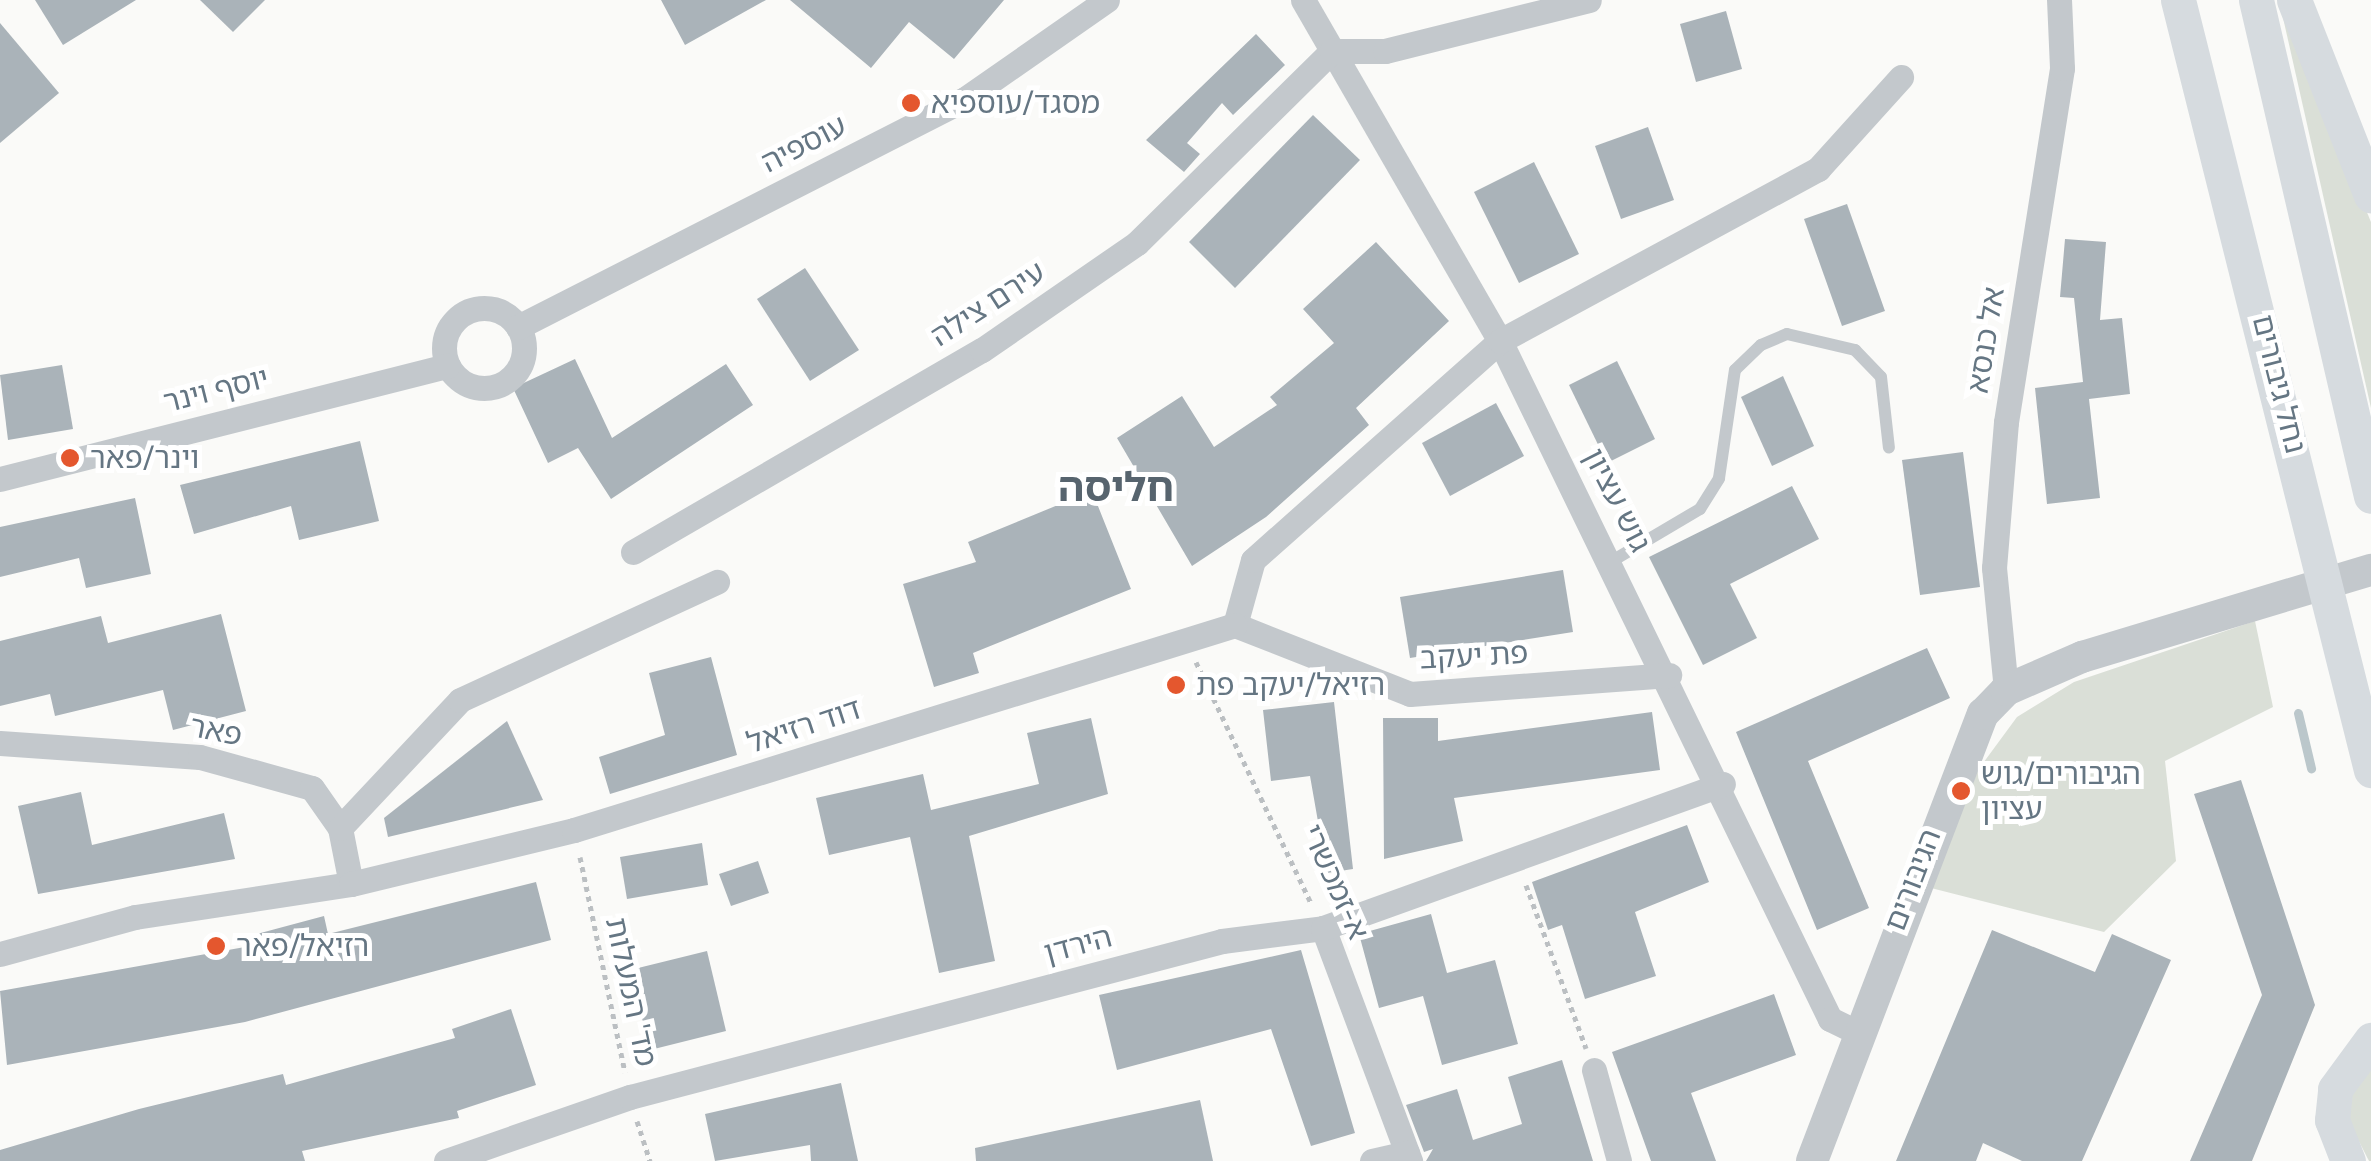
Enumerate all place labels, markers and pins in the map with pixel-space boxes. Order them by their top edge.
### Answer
place label: מסגד/עוספיא [931,85,1100,121]
marker: מסגד/עוספיא [900,92,922,114]
place label: וינר/פאר [90,440,199,476]
marker: וינר/פאר [59,447,81,469]
place label: רזיאל/יעקב פת [1196,667,1385,703]
marker: רזיאל/יעקב פת [1165,674,1187,696]
place label: הגיבורים/גוש עציון [1981,756,2141,826]
marker: הגיבורים/גוש עציון [1950,780,1972,802]
place label: רזיאל/פאר [236,928,369,964]
marker: רזיאל/פאר [205,935,227,957]

